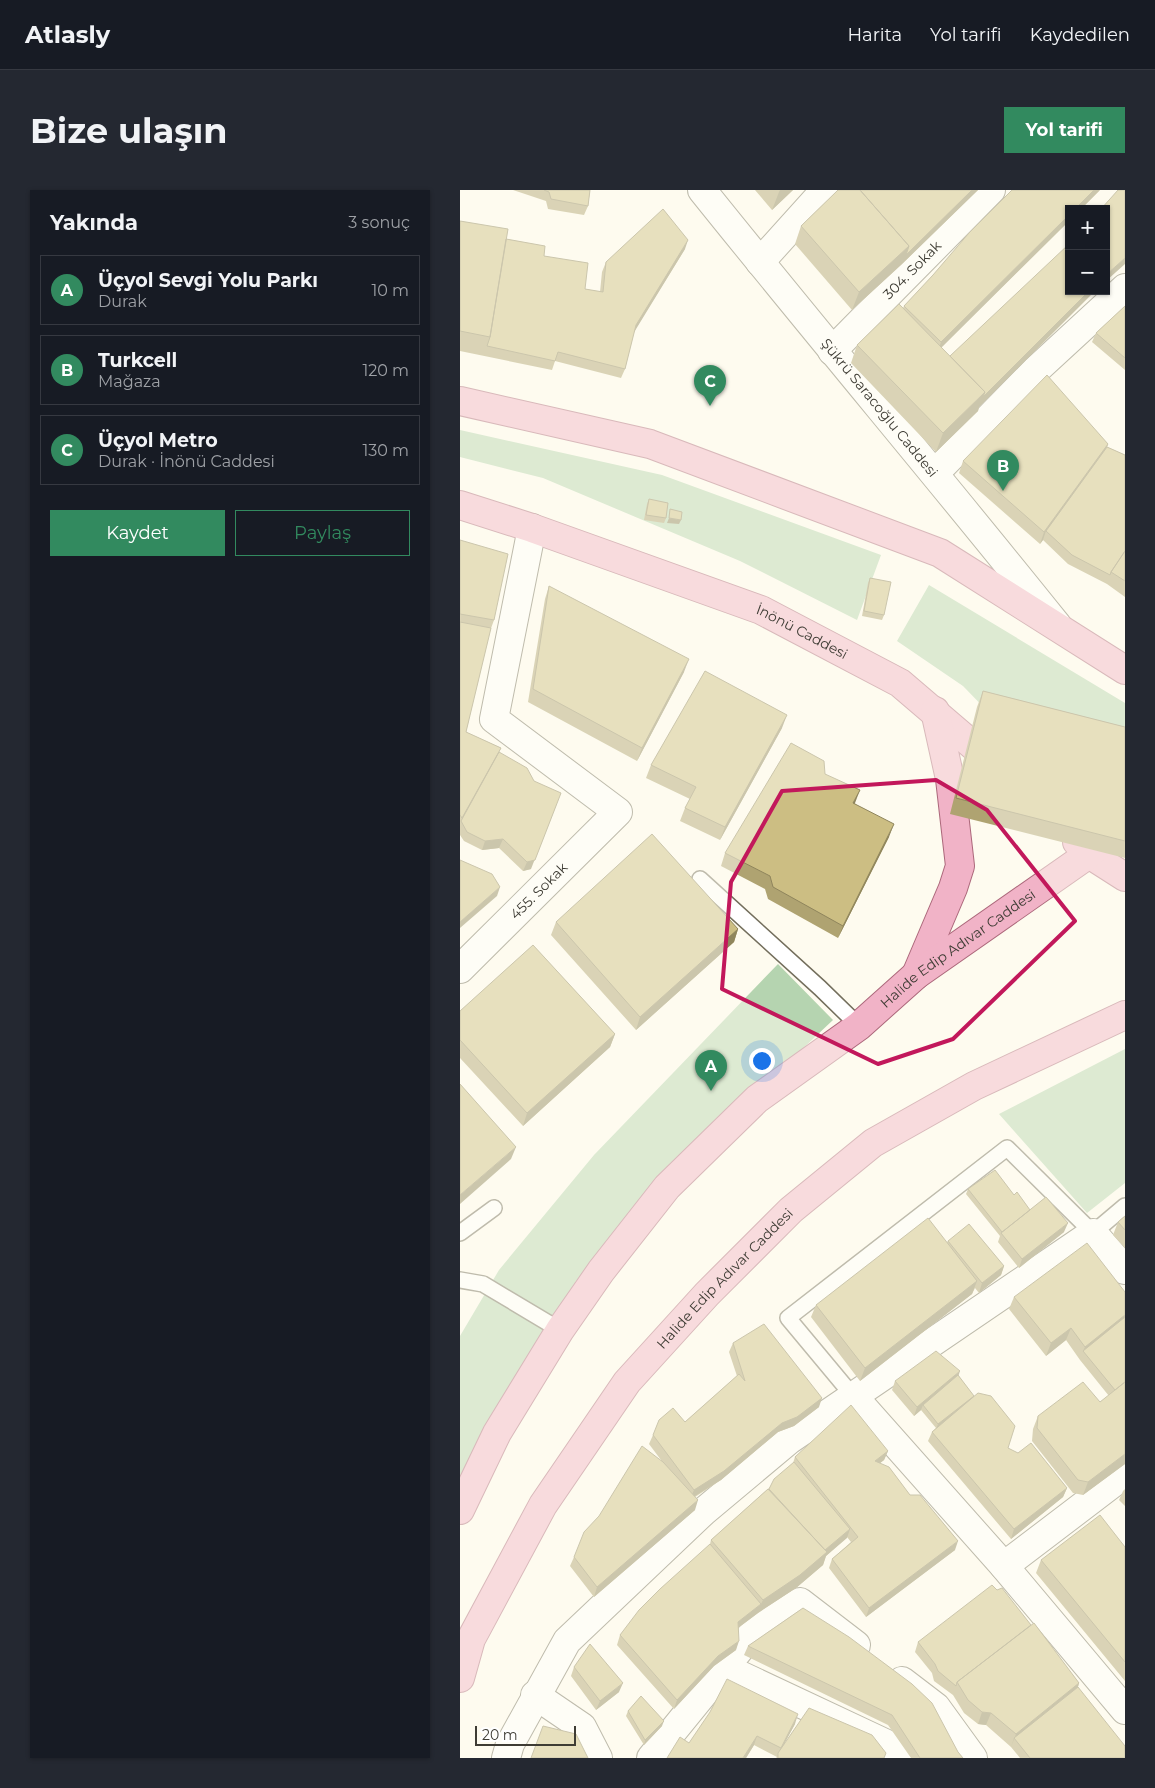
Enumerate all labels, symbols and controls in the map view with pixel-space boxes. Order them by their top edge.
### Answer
text: Atlasly [25,20,110,49]
text: Harita [847,24,902,46]
text: Yol tarifi [930,24,1002,46]
text: Kaydedilen [1030,24,1130,46]
button: Yol tarifi [1004,107,1125,153]
text: Bize ulaşın [30,109,228,152]
map controls [1065,205,1110,295]
button: + [1065,205,1110,250]
text: Yakında [50,210,138,235]
text: 3 sonuç [348,213,410,232]
street label: 304. Sokak [879,236,946,303]
button: − [1065,250,1110,295]
text: Üçyol Sevgi Yolu Parkı [98,269,318,292]
text: A [61,281,73,300]
text: 10 m [371,281,409,300]
text: Durak [98,292,147,311]
street label: Şükrü Saracoğlu Caddesi [817,335,942,481]
text: Turkcell [98,349,177,372]
text: B [61,361,73,380]
text: 120 m [362,361,409,380]
pin: C [694,365,726,406]
text: Mağaza [98,372,161,391]
text: Üçyol Metro [98,429,218,452]
text: C [61,441,73,460]
text: 130 m [362,441,409,460]
pin: B [987,450,1019,491]
text: Durak · İnönü Caddesi [98,452,275,471]
button: Kaydet [50,510,225,556]
button: Paylaş [235,510,410,556]
street label: İnönü Caddesi [754,600,851,663]
street label: 455. Sokak [506,858,572,923]
street label: Halide Edip Adıvar Caddesi [876,885,1039,1012]
your location [749,1048,775,1074]
pin: A [695,1050,727,1091]
street label: Halide Edip Adıvar Caddesi [653,1204,797,1353]
scale bar [475,1723,576,1746]
text: 20 m [482,1726,518,1744]

